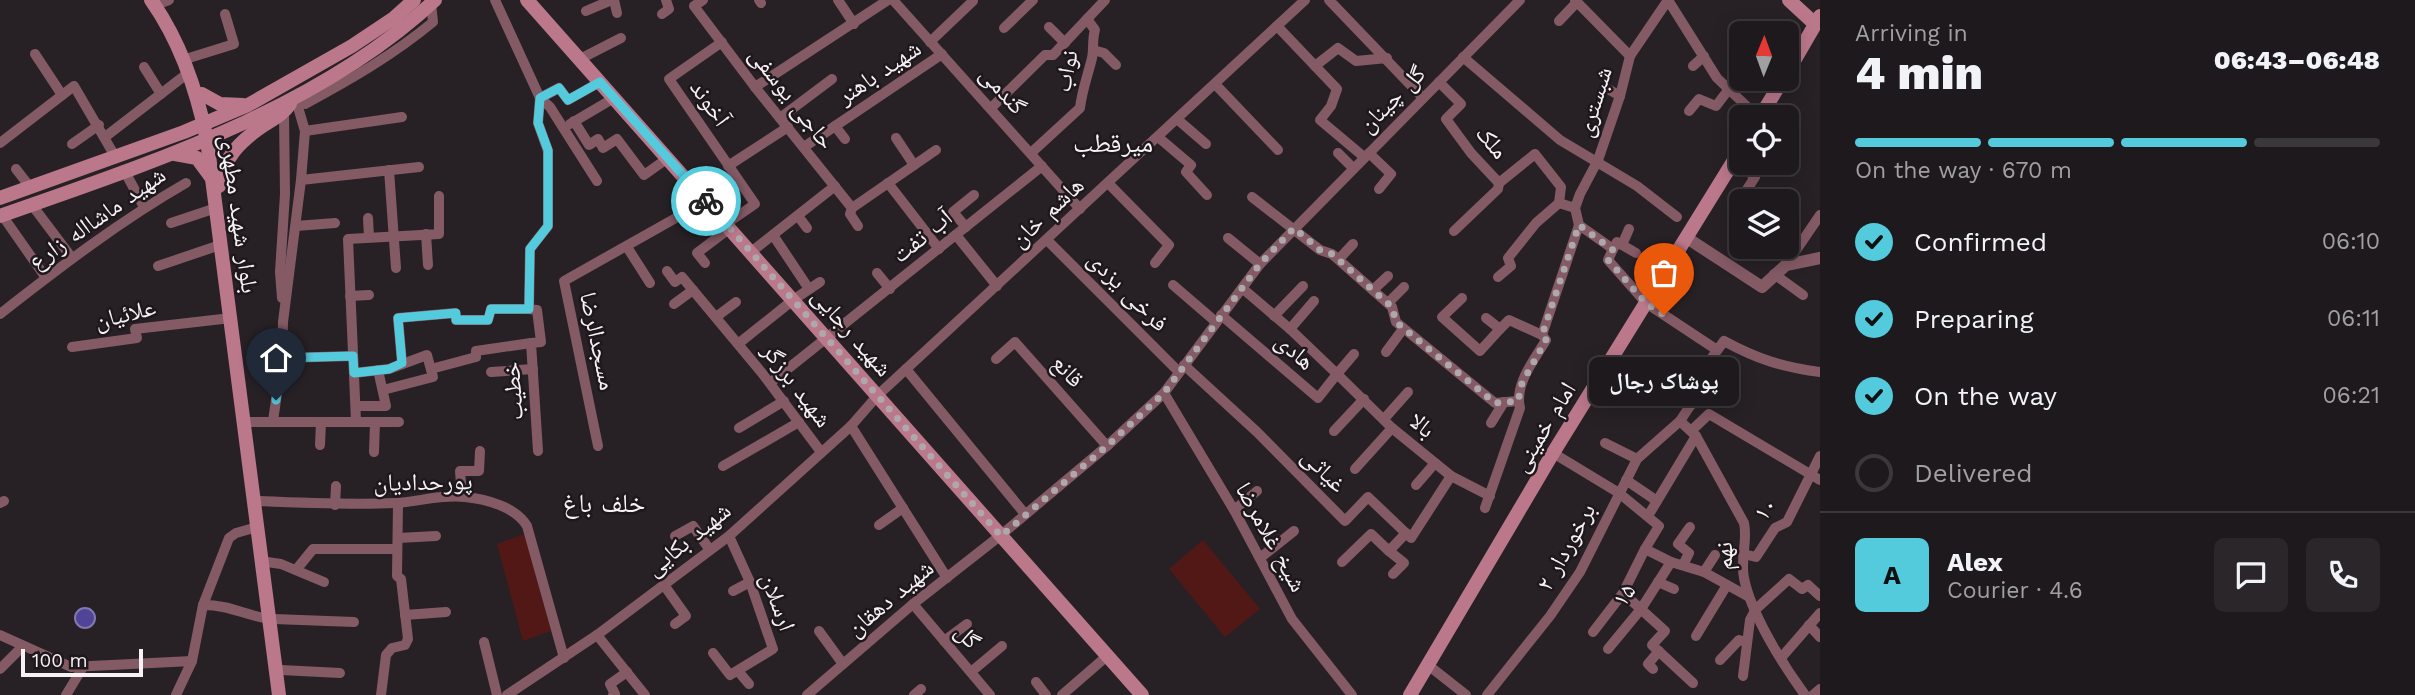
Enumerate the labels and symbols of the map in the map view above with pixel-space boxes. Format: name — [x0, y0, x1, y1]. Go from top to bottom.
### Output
north arrow — [1729, 21, 1799, 91]
street label: شهید باهنر — [831, 34, 926, 111]
street label: حاجی یوسفی — [743, 41, 841, 155]
street label: نواب — [1048, 48, 1084, 94]
street label: گندمی — [974, 60, 1032, 120]
street label: گل چینان — [1353, 60, 1431, 138]
street label: شبستری — [1570, 64, 1618, 140]
street label: آخوند — [684, 74, 736, 132]
street label: ملک — [1470, 119, 1514, 165]
district label: میرقطب — [1073, 128, 1153, 158]
street label: بلوار شهید مطهری — [214, 133, 264, 295]
street label: شهید ماشااله زارع — [23, 160, 171, 276]
courier — [671, 166, 741, 236]
street label: هاشم خان — [1004, 171, 1091, 254]
street label: آب تفت — [886, 203, 959, 269]
pin — [1634, 243, 1694, 315]
street label: فرخی یزدی — [1082, 245, 1174, 337]
street label: شهید رجایی — [806, 282, 898, 382]
street label: مسجدالرضا — [574, 289, 622, 393]
street label: علائیان — [91, 293, 159, 335]
street label: هادی — [1270, 326, 1320, 376]
pin — [246, 328, 306, 400]
street label: شهید برزگر — [756, 336, 838, 433]
street label: قانع — [1045, 349, 1090, 394]
callout: پوشاک رجال — [1589, 357, 1739, 406]
street label: خطیب — [497, 361, 529, 421]
street label: امام خمینی — [1506, 377, 1583, 478]
street label: بالا — [1403, 406, 1441, 444]
street label: غیاثی — [1296, 442, 1352, 498]
street label: پورحدادیان — [373, 467, 473, 497]
street label: شیخ غلامرضا — [1229, 477, 1313, 597]
district label: خلف باغ — [563, 488, 645, 519]
street label: ۱۰ — [1747, 492, 1783, 526]
street label: شهید بکایی — [640, 496, 736, 582]
street label: برخوردار ۲ — [1530, 498, 1602, 596]
street label: نهم — [1710, 542, 1740, 570]
street label: شهید دهقان — [841, 554, 939, 642]
street label: ارسلان — [755, 569, 801, 635]
street label: ۱۵ — [1606, 578, 1642, 612]
street label: گل — [950, 618, 987, 654]
scale bar — [21, 646, 144, 678]

